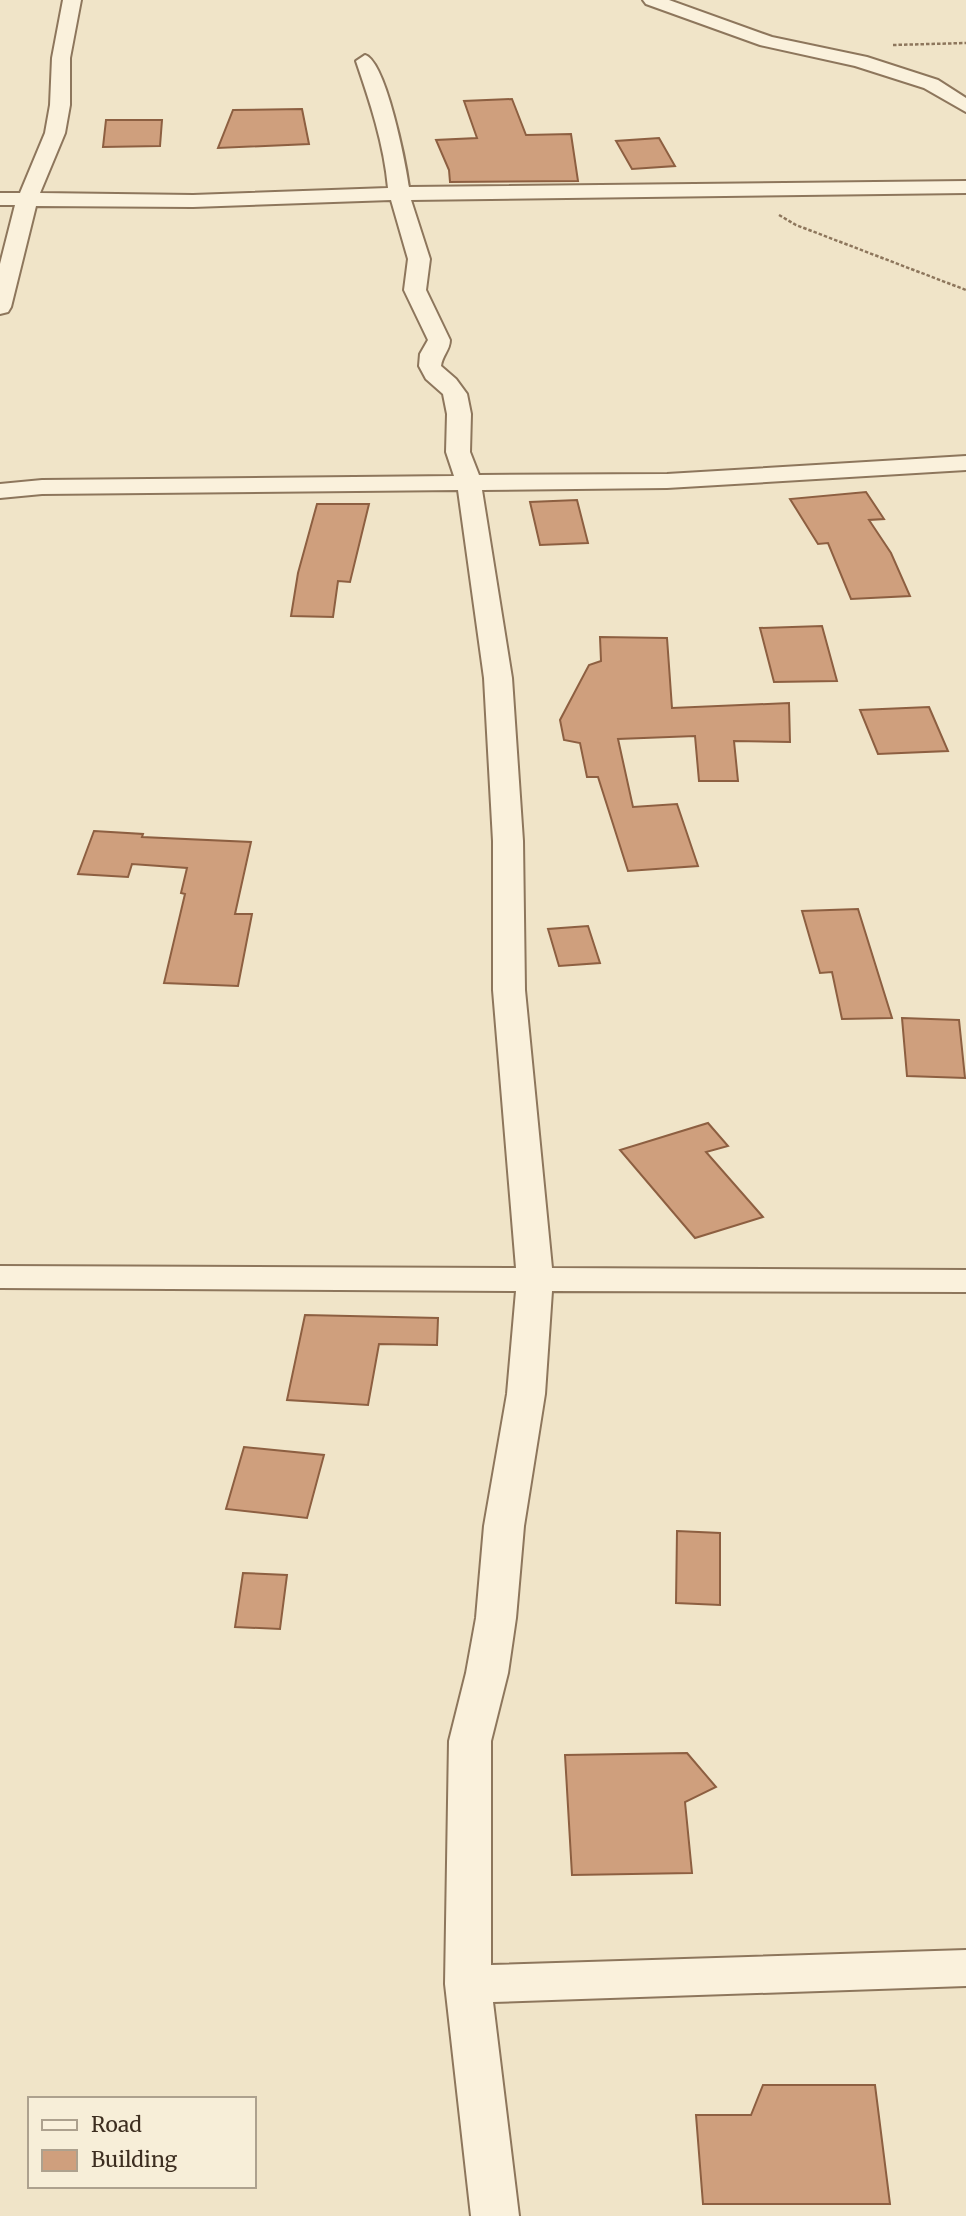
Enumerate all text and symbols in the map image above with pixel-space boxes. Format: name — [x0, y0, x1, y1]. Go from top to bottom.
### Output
legend — [28, 2097, 256, 2188]
text: Road — [91, 2111, 142, 2138]
text: Building — [91, 2146, 178, 2173]

